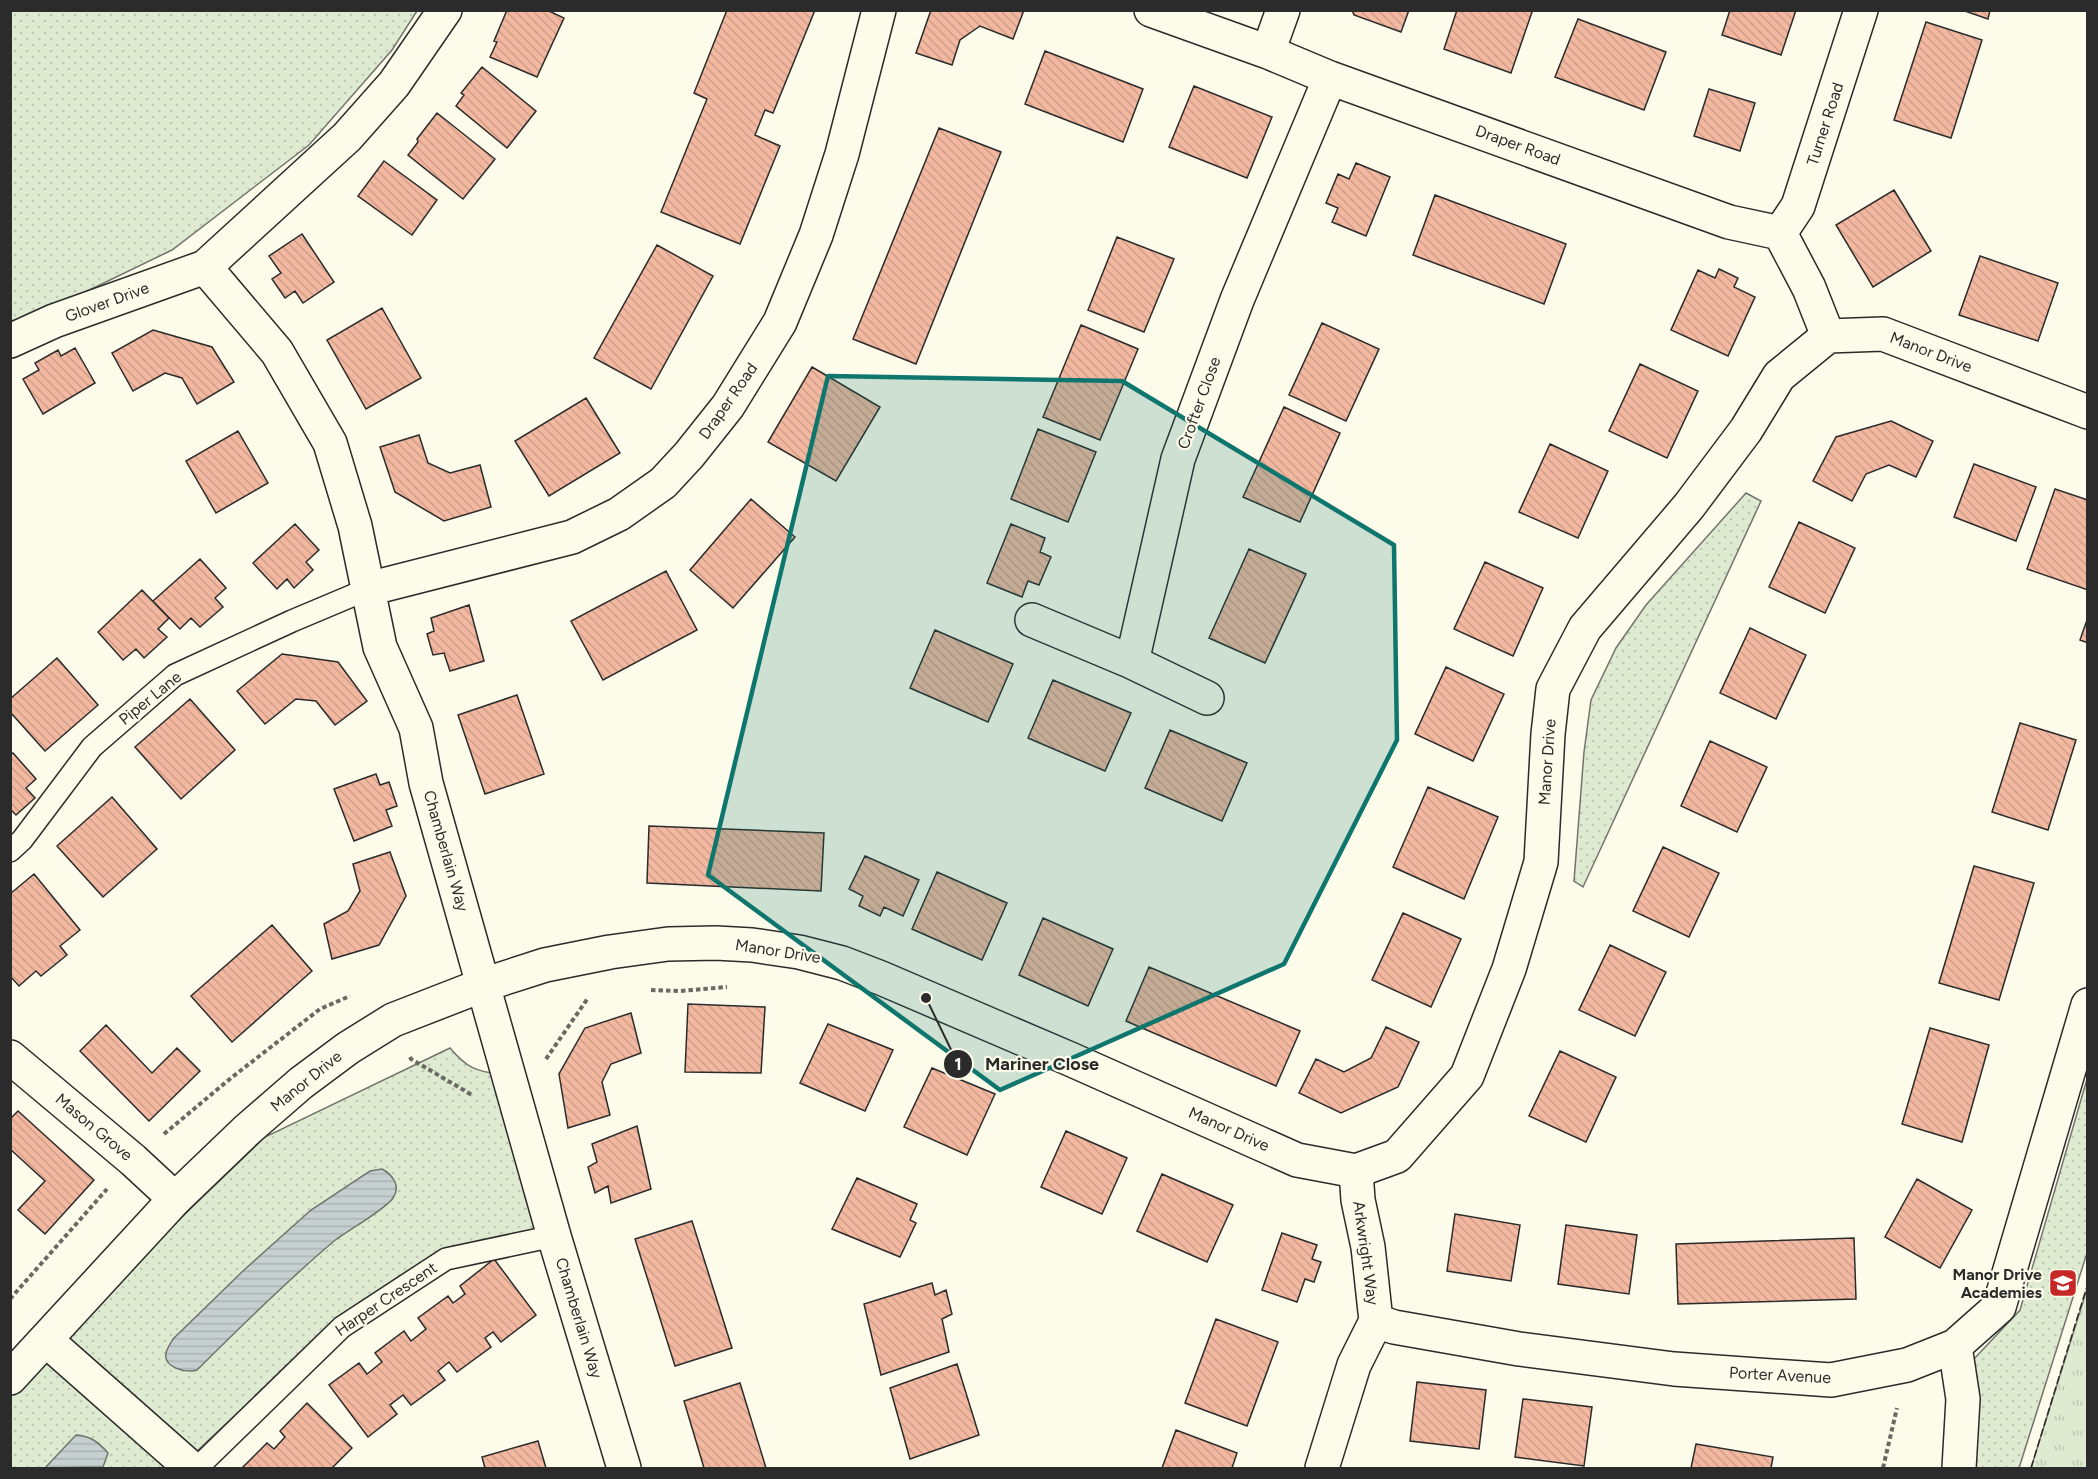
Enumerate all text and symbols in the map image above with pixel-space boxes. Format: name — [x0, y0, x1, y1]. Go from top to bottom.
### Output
street label: Turner Road — [1803, 80, 1847, 168]
street label: Draper Road — [1473, 121, 1563, 169]
street label: Glover Drive — [62, 278, 152, 326]
street label: Manor Drive — [1887, 328, 1975, 376]
street label: Crofter Close — [1174, 354, 1225, 452]
street label: Draper Road — [695, 359, 761, 443]
street label: Piper Lane — [115, 667, 185, 729]
street label: Manor Drive — [1535, 718, 1560, 806]
street label: Chamberlain Way — [420, 788, 473, 914]
street label: Manor Drive — [734, 935, 822, 967]
street label: Manor Drive — [267, 1046, 346, 1116]
callout: Mariner Close — [943, 1046, 1111, 1082]
text: 1 — [954, 1053, 962, 1075]
text: Mariner Close — [985, 1053, 1099, 1075]
street label: Mason Grove — [52, 1089, 137, 1165]
street label: Manor Drive — [1186, 1103, 1273, 1155]
street label: Arkwright Way — [1349, 1200, 1383, 1307]
street label: Chamberlain Way — [552, 1255, 607, 1381]
street label: Harper Crescent — [332, 1258, 440, 1340]
place label: Manor Drive Academies — [1953, 1265, 2043, 1302]
school or university icon: Manor Drive Academies — [2047, 1267, 2079, 1299]
street label: Porter Avenue — [1729, 1363, 1832, 1387]

